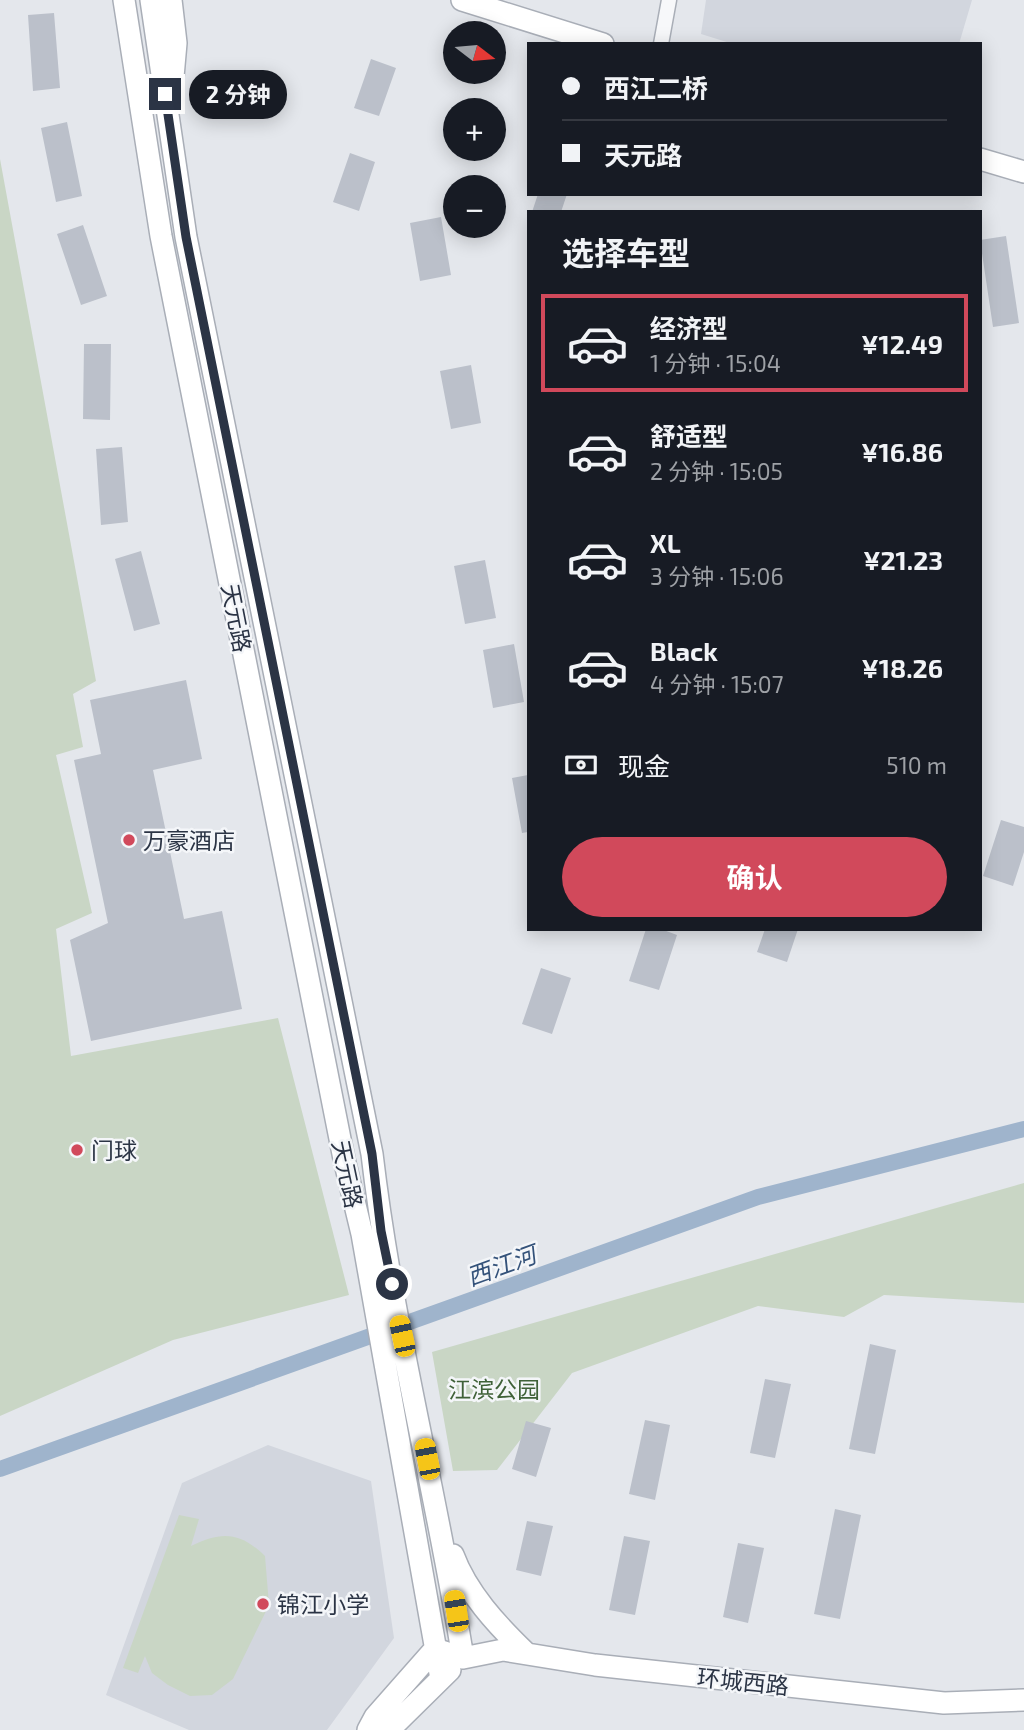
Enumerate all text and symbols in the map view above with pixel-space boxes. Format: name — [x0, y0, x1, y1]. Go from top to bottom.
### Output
north arrow — [443, 21, 506, 84]
map controls — [443, 21, 506, 238]
callout: 2 分钟 — [190, 70, 288, 119]
text: 西江二桥 — [604, 72, 708, 103]
route end — [149, 78, 181, 110]
text: 2 分钟 — [206, 80, 270, 108]
button: + — [443, 98, 506, 161]
text: 天元路 — [604, 139, 682, 170]
button: − — [443, 175, 506, 238]
text: 选择车型 — [562, 233, 690, 271]
icon: car — [566, 312, 629, 375]
text: 经济型 — [650, 312, 728, 343]
text: ¥12.49 — [861, 328, 943, 359]
text: 1 分钟 · 15:04 — [650, 349, 781, 377]
icon: car — [566, 420, 629, 483]
text: 舒适型 — [650, 420, 728, 451]
text: ¥16.86 — [861, 436, 943, 467]
text: 2 分钟 · 15:05 — [650, 457, 783, 485]
text: XL — [650, 527, 681, 558]
icon: car — [566, 528, 629, 591]
text: ¥21.23 — [863, 544, 943, 575]
text: 3 分钟 · 15:06 — [650, 562, 784, 590]
street label: 天元路 — [217, 581, 257, 655]
text: Black — [650, 635, 718, 666]
icon: car — [566, 636, 629, 699]
text: ¥18.26 — [862, 652, 943, 683]
text: 4 分钟 · 15:07 — [650, 670, 784, 698]
icon: cash — [562, 746, 600, 784]
text: 现金 — [618, 750, 670, 781]
text: 510 m — [886, 751, 947, 779]
place label: 万豪酒店 — [143, 826, 235, 854]
marker: 万豪酒店 — [121, 832, 137, 848]
button: 确认 — [562, 837, 947, 917]
place label: 门球 — [91, 1136, 137, 1164]
street label: 天元路 — [327, 1137, 369, 1211]
marker: 门球 — [69, 1142, 85, 1158]
water label: 西江河 — [462, 1238, 544, 1291]
route start — [376, 1268, 408, 1300]
car — [388, 1313, 417, 1359]
park label: 江滨公园 — [448, 1375, 540, 1403]
car — [413, 1436, 442, 1482]
car — [443, 1589, 470, 1633]
place label: 锦江小学 — [277, 1590, 369, 1618]
marker: 锦江小学 — [255, 1596, 271, 1612]
street label: 环城西路 — [696, 1662, 790, 1700]

